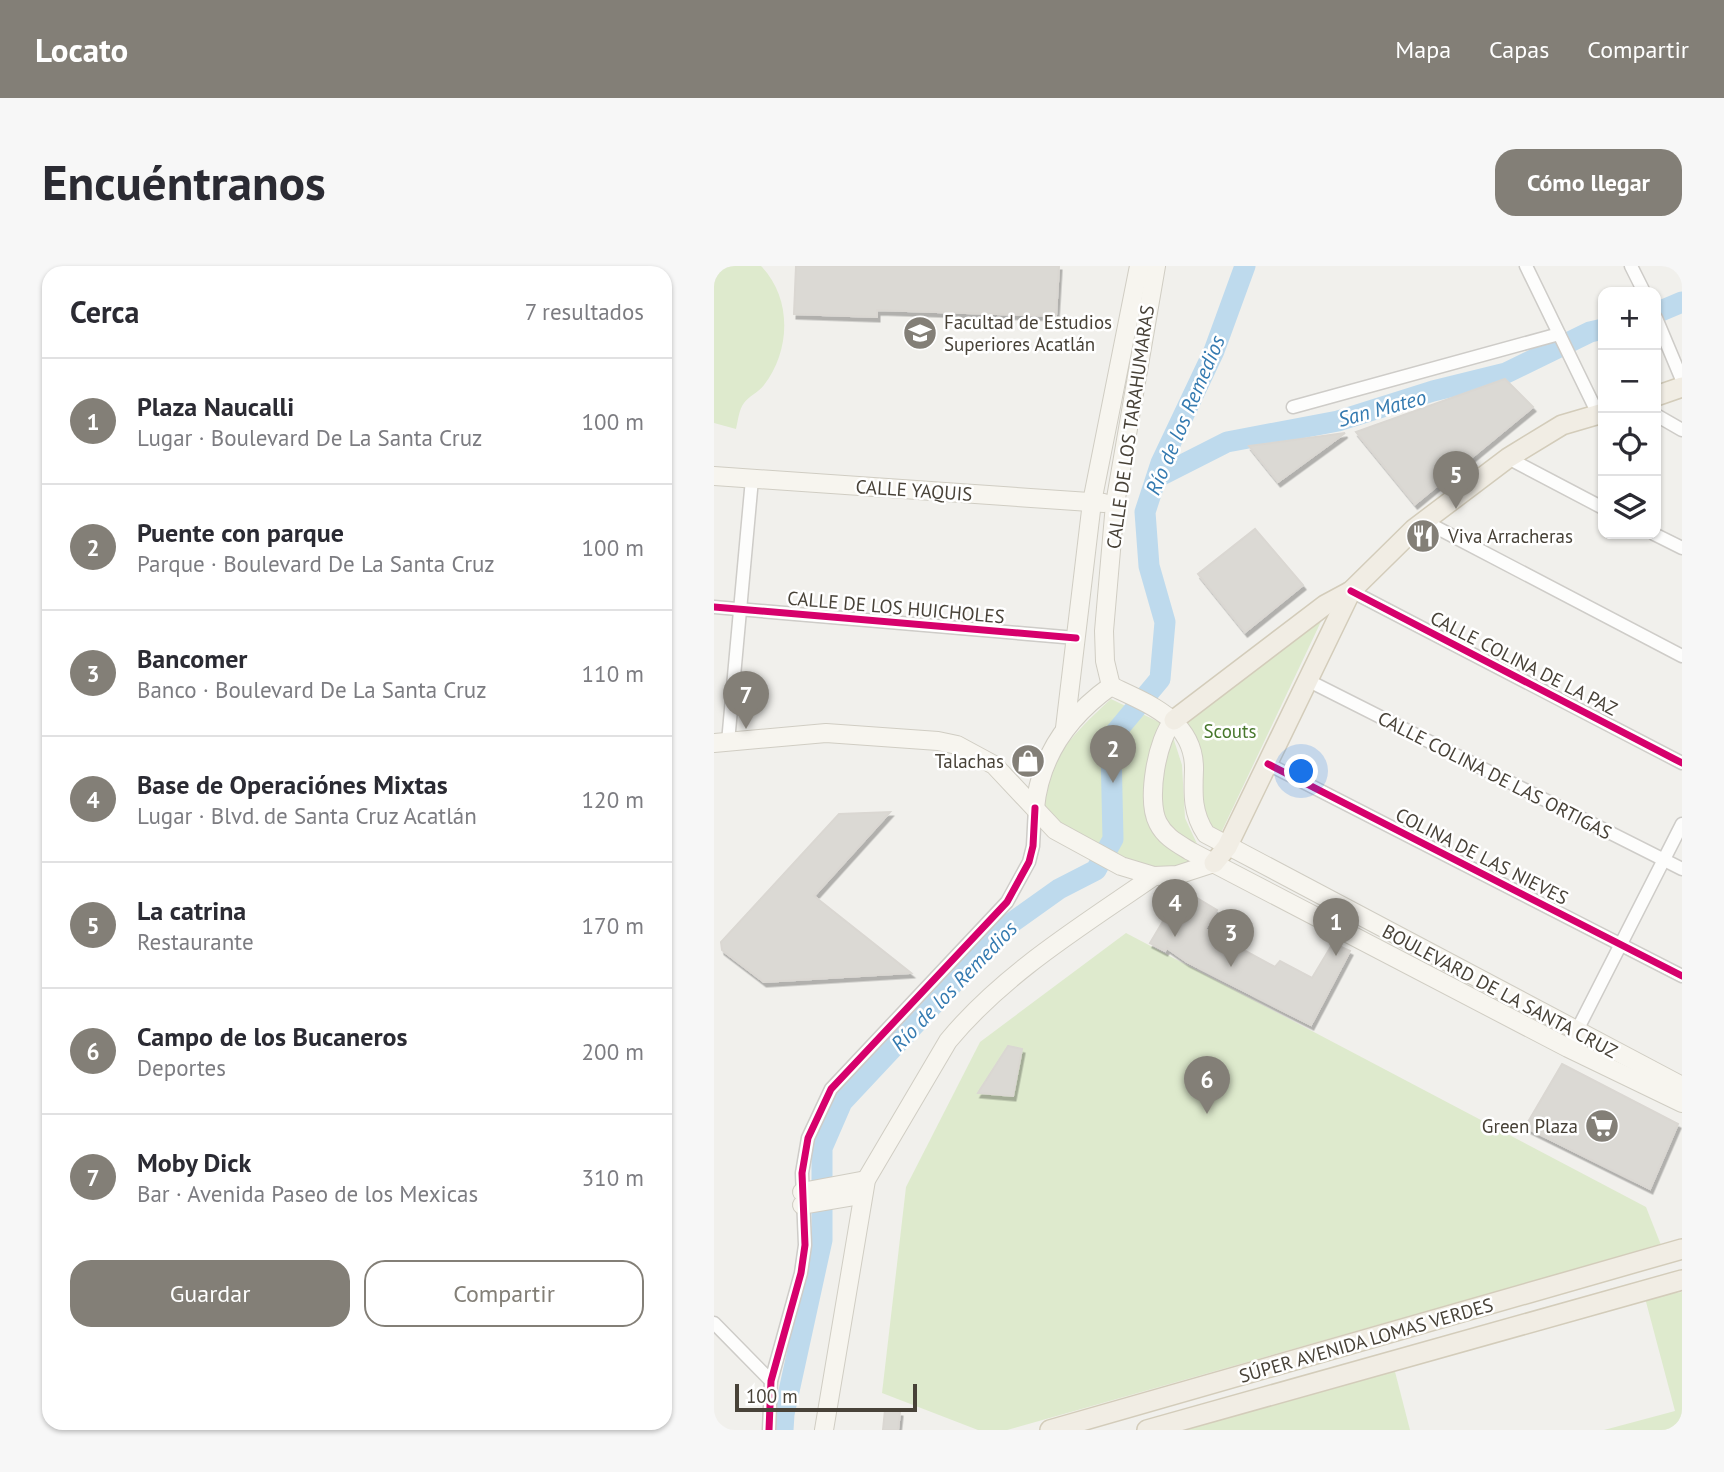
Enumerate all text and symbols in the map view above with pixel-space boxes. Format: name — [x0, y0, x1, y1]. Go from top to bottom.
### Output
text: Locato — [35, 28, 128, 71]
text: Mapa — [1395, 34, 1451, 65]
text: Capas — [1489, 34, 1549, 65]
text: Compartir — [1587, 34, 1689, 65]
button: Cómo llegar — [1495, 149, 1682, 216]
text: Encuéntranos — [42, 150, 326, 214]
map controls — [1598, 287, 1661, 539]
button: + — [1598, 287, 1661, 350]
text: Cerca — [70, 292, 139, 331]
text: 7 resultados — [525, 297, 644, 326]
street label: CALLE DE LOS TARAHUMARAS — [1101, 304, 1159, 550]
place label: Facultad de Estudios Superiores Acatlán — [944, 310, 1112, 356]
school or university icon: Facultad de Estudios Superiores Acatlán — [901, 314, 939, 352]
water label: Río de los Remedios — [1139, 331, 1231, 499]
button: − — [1598, 350, 1661, 413]
water label: San Mateo — [1335, 383, 1429, 433]
text: Plaza Naucalli — [137, 390, 294, 423]
text: 1 — [86, 407, 100, 436]
text: 100 m — [582, 407, 644, 436]
button: locate — [1598, 413, 1661, 476]
text: Lugar · Boulevard De La Santa Cruz — [137, 423, 482, 452]
pin: 5 — [1433, 451, 1479, 509]
street label: CALLE YAQUIS — [855, 474, 973, 506]
button: layers — [1598, 476, 1661, 539]
text: Puente con parque — [137, 516, 344, 549]
restaurant icon: Viva Arracheras — [1404, 517, 1442, 555]
place label: Viva Arracheras — [1447, 524, 1573, 548]
text: 2 — [86, 533, 100, 562]
text: 100 m — [582, 533, 644, 562]
text: Parque · Boulevard De La Santa Cruz — [137, 549, 495, 578]
street label: CALLE DE LOS HUICHOLES — [786, 586, 1006, 628]
street label: CALLE COLINA DE LA PAZ — [1426, 605, 1622, 721]
text: Bancomer — [137, 642, 247, 675]
text: 3 — [86, 659, 100, 688]
text: 110 m — [582, 659, 644, 688]
pin: 7 — [723, 671, 769, 729]
text: Banco · Boulevard De La Santa Cruz — [137, 675, 487, 704]
street label: CALLE COLINA DE LAS ORTIGAS — [1374, 705, 1616, 845]
park label: Scouts — [1203, 719, 1257, 743]
pin: 2 — [1090, 725, 1136, 783]
shop icon: Talachas — [1009, 742, 1047, 780]
place label: Talachas — [935, 749, 1004, 773]
your location — [1284, 754, 1318, 788]
text: Base de Operaciónes Mixtas — [137, 768, 448, 801]
text: 4 — [86, 785, 100, 814]
text: 120 m — [582, 785, 644, 814]
text: Lugar · Blvd. de Santa Cruz Acatlán — [137, 801, 477, 830]
street label: COLINA DE LAS NIEVES — [1392, 802, 1572, 910]
pin: 4 — [1152, 879, 1198, 937]
text: La catrina — [137, 894, 246, 927]
pin: 1 — [1313, 898, 1359, 956]
pin: 3 — [1208, 909, 1254, 967]
text: 5 — [86, 911, 100, 940]
text: 170 m — [582, 911, 644, 940]
water label: Río de los Remedios — [885, 915, 1023, 1057]
street label: BOULEVARD DE LA SANTA CRUZ — [1378, 919, 1622, 1063]
text: Restaurante — [137, 927, 254, 956]
text: Campo de los Bucaneros — [137, 1020, 408, 1053]
text: 6 — [86, 1037, 100, 1066]
text: 200 m — [582, 1037, 644, 1066]
text: Deportes — [137, 1053, 226, 1082]
pin: 6 — [1184, 1056, 1230, 1114]
supermarket icon: Green Plaza — [1583, 1107, 1621, 1145]
place label: Green Plaza — [1482, 1114, 1578, 1138]
text: Moby Dick — [137, 1146, 251, 1179]
text: 7 — [86, 1163, 100, 1192]
text: 310 m — [582, 1163, 644, 1192]
text: Bar · Avenida Paseo de los Mexicas — [137, 1179, 478, 1208]
button: Guardar — [70, 1260, 350, 1327]
button: Compartir — [364, 1260, 644, 1327]
street label: SÚPER AVENIDA LOMAS VERDES — [1236, 1292, 1496, 1388]
scale bar — [735, 1381, 917, 1413]
text: 100 m — [746, 1384, 798, 1408]

